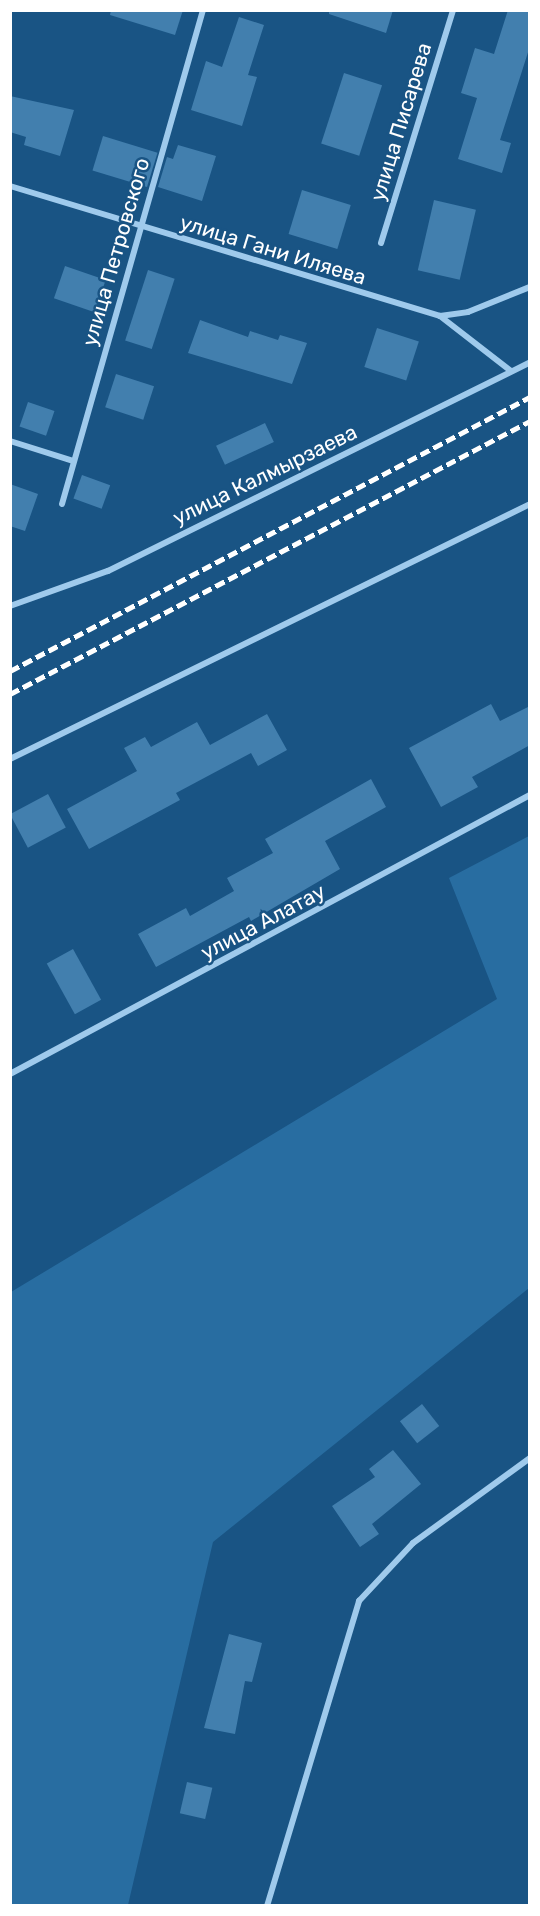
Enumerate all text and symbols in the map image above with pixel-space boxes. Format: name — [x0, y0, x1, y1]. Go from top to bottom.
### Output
street label: улица Писарева — [365, 40, 437, 204]
street label: улица Петровского — [77, 155, 155, 349]
street label: улица Гани Иляева — [177, 210, 369, 290]
street label: улица Калмырзаева — [169, 419, 361, 531]
street label: улица Алатау — [196, 879, 330, 965]

